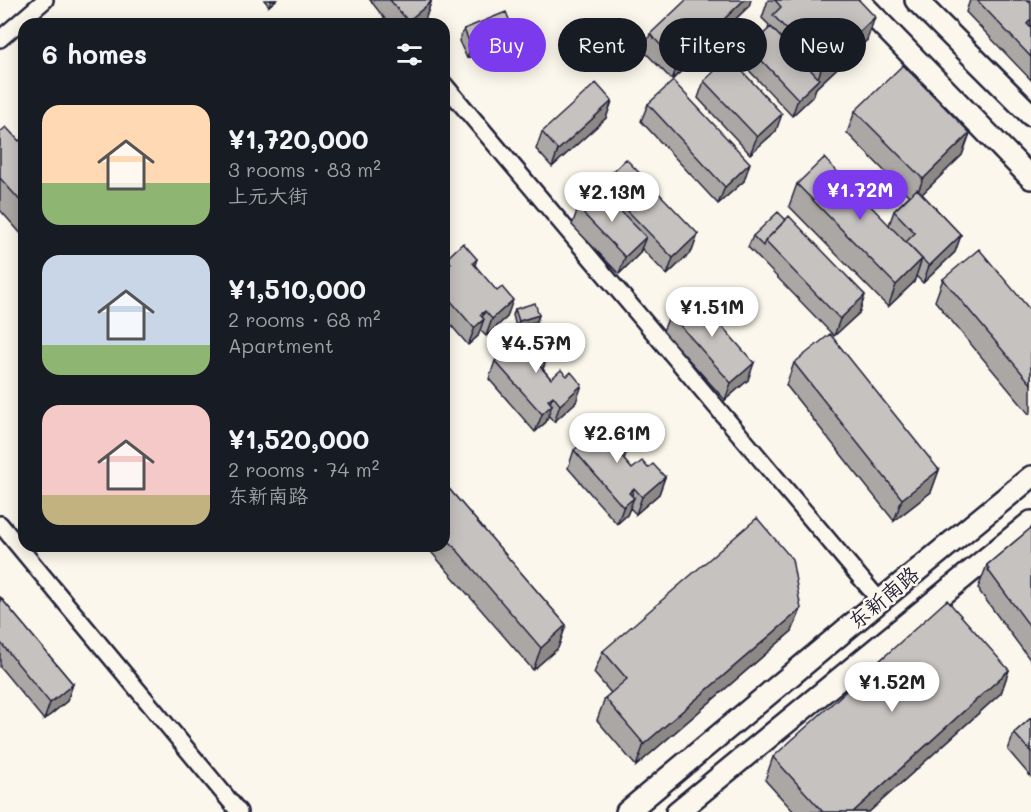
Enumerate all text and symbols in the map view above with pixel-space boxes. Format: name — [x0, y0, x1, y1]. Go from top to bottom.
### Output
chip: Buy — [468, 18, 546, 72]
chip: Rent — [558, 18, 647, 72]
chip: Filters — [659, 18, 767, 72]
chip: New — [779, 18, 866, 72]
text: 6 homes — [42, 37, 147, 71]
icon: filters — [393, 38, 426, 71]
text: ¥1,720,000 — [228, 122, 368, 156]
icon: home — [90, 129, 162, 201]
text: 3 rooms · 83 m² — [228, 156, 381, 182]
pin: ¥1.72M — [811, 170, 909, 221]
pin: ¥2.13M — [563, 172, 661, 223]
text: ¥1.72M — [827, 176, 893, 202]
text: ¥2.13M — [578, 178, 646, 204]
text: 上元大街 — [228, 182, 308, 208]
text: ¥1,510,000 — [228, 272, 366, 306]
icon: home — [90, 279, 162, 351]
pin: ¥1.51M — [663, 287, 761, 338]
text: ¥1.51M — [680, 293, 744, 319]
text: 2 rooms · 68 m² — [228, 306, 381, 332]
pin: ¥4.57M — [487, 323, 585, 374]
text: ¥4.57M — [501, 329, 571, 355]
text: Apartment — [228, 332, 334, 358]
pin: ¥2.61M — [568, 413, 666, 464]
text: ¥2.61M — [583, 419, 651, 445]
text: ¥1,520,000 — [228, 422, 369, 456]
icon: home — [90, 429, 162, 501]
text: 2 rooms · 74 m² — [228, 456, 379, 482]
text: 东新南路 — [228, 482, 308, 508]
street label: 东新南路 — [842, 560, 924, 634]
pin: ¥1.52M — [843, 662, 941, 713]
text: ¥1.52M — [858, 668, 926, 694]

